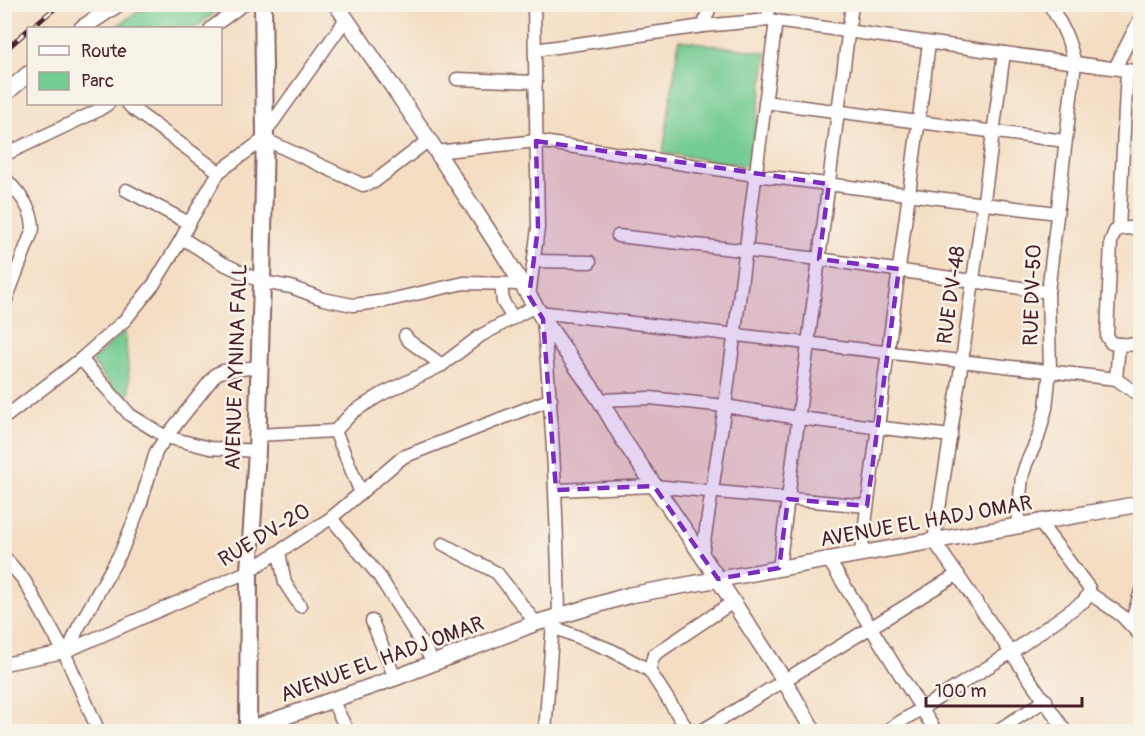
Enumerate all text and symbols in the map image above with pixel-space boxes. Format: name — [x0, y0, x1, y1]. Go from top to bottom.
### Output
legend — [27, 27, 222, 105]
text: Route — [81, 40, 126, 63]
text: Parc — [81, 70, 114, 93]
street label: RUE DV-48 — [931, 244, 972, 346]
street label: RUE DV-50 — [1017, 244, 1048, 346]
street label: AVENUE AYNINA FALL — [219, 263, 254, 471]
street label: AVENUE EL HADJ OMAR — [818, 490, 1034, 553]
street label: RUE DV-20 — [213, 498, 315, 573]
street label: AVENUE EL HADJ OMAR — [277, 610, 488, 709]
scale bar — [926, 670, 1082, 708]
text: 100 m — [935, 680, 987, 703]

